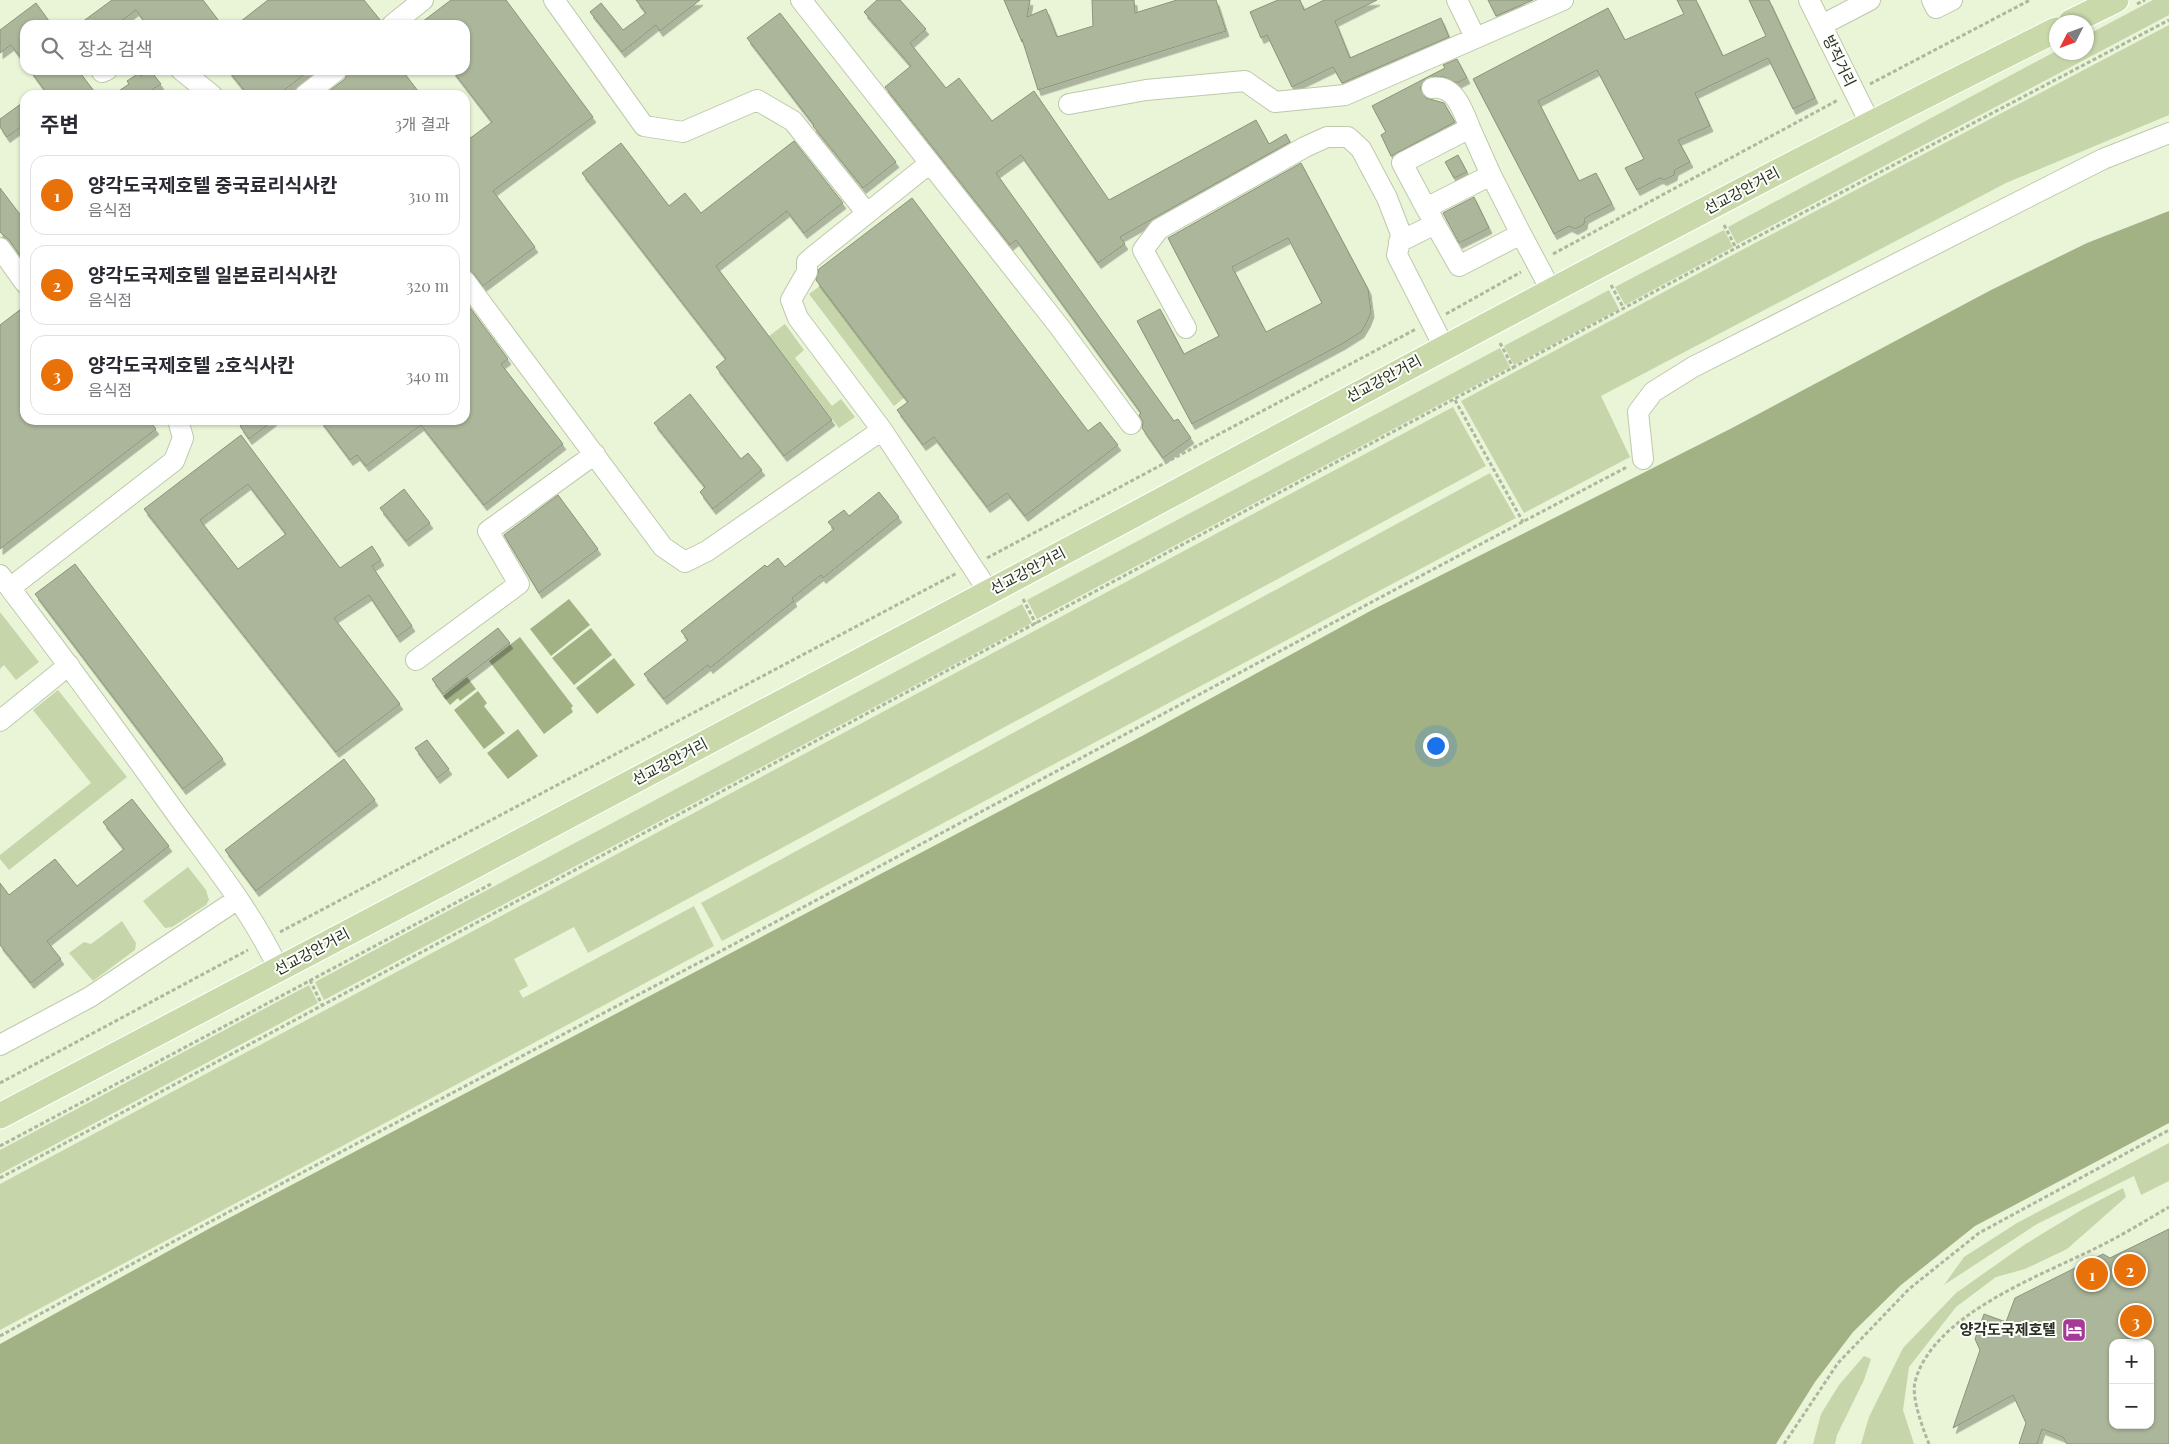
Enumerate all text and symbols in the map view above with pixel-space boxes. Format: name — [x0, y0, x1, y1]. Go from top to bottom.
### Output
north arrow — [2049, 15, 2094, 60]
search box — [20, 20, 470, 75]
street label: 방직거리 — [1819, 31, 1861, 90]
icon: search — [38, 34, 66, 62]
text: 장소 검색 — [78, 35, 153, 61]
text: 주변 — [40, 109, 79, 137]
text: 3개 결과 — [395, 113, 450, 134]
street label: 선교강안거리 — [1700, 162, 1783, 218]
text: 양각도국제호텔 중국료리식사칸 — [88, 171, 337, 197]
text: 1 — [54, 185, 60, 206]
text: 310 m — [408, 185, 449, 206]
text: 음식점 — [88, 199, 132, 220]
text: 양각도국제호텔 일본료리식사칸 — [88, 261, 337, 287]
text: 2 — [53, 275, 61, 296]
text: 320 m — [406, 275, 449, 296]
text: 음식점 — [88, 289, 132, 310]
street label: 선교강안거리 — [1342, 350, 1425, 406]
text: 양각도국제호텔 2호식사칸 — [88, 351, 295, 377]
text: 3 — [53, 365, 61, 386]
text: 340 m — [406, 365, 449, 386]
text: 음식점 — [88, 379, 132, 400]
street label: 선교강안거리 — [986, 542, 1069, 598]
street label: 선교강안거리 — [628, 733, 711, 789]
your location — [1423, 733, 1449, 759]
street label: 선교강안거리 — [270, 923, 353, 979]
pin: 2 — [2114, 1251, 2146, 1289]
pin: 1 — [2076, 1255, 2108, 1293]
pin: 3 — [2120, 1302, 2152, 1340]
hotel icon: 양각도국제호텔 — [2061, 1317, 2087, 1343]
place label: 양각도국제호텔 — [1959, 1319, 2056, 1339]
map controls — [2109, 1339, 2154, 1429]
button: + — [2109, 1339, 2154, 1384]
button: − — [2109, 1384, 2154, 1429]

